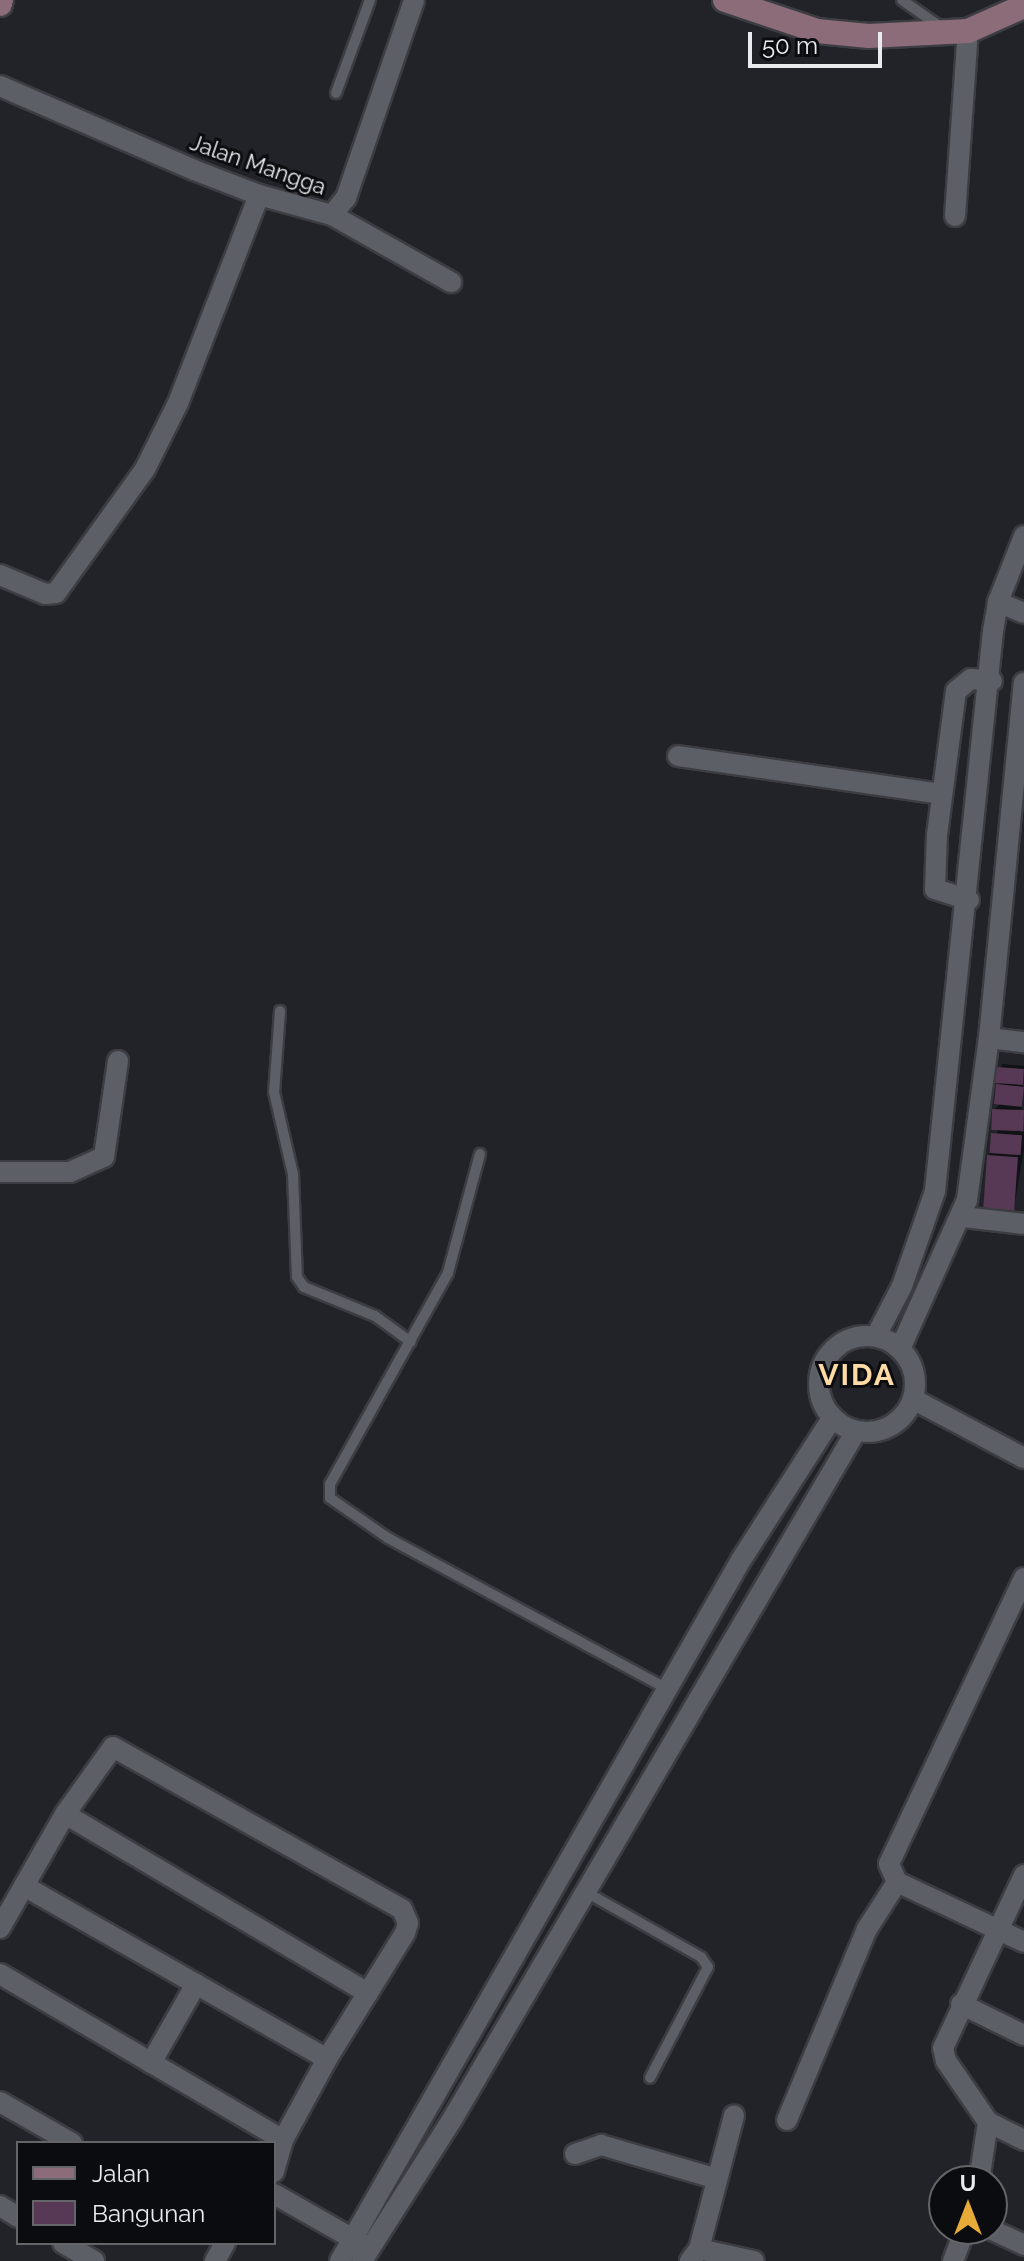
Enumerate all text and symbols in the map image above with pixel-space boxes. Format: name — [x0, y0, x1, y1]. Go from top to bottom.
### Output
scale bar — [752, 16, 886, 66]
text: 50 m — [762, 31, 818, 60]
street label: Jalan Mangga — [187, 129, 329, 201]
district label: VIDA — [818, 1357, 896, 1393]
legend — [16, 2141, 276, 2245]
text: Jalan — [92, 2159, 150, 2188]
north arrow — [928, 2165, 1008, 2245]
text: U — [960, 2170, 976, 2196]
text: Bangunan — [92, 2199, 205, 2228]

